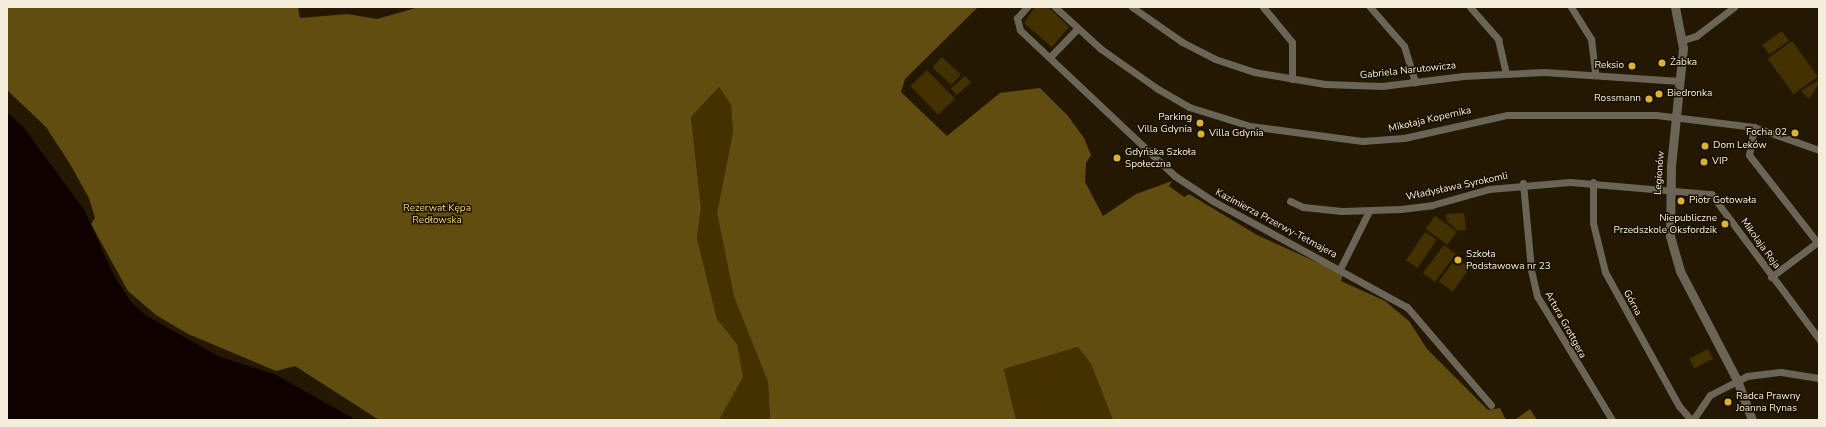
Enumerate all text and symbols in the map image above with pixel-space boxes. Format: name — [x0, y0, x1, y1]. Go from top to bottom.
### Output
place label: Żabka — [1670, 57, 1697, 69]
marker: Żabka — [1657, 58, 1667, 68]
street label: Gabriela Narutowicza — [1359, 60, 1457, 82]
place label: Reksio — [1595, 60, 1624, 72]
marker: Reksio — [1627, 61, 1637, 71]
place label: Biedronka — [1667, 88, 1712, 100]
marker: Biedronka — [1654, 89, 1664, 99]
place label: Rossmann — [1594, 93, 1641, 105]
marker: Rossmann — [1644, 94, 1654, 104]
street label: Mikołaja Kopernika — [1387, 105, 1473, 135]
place label: Parking Villa Gdynia — [1137, 111, 1192, 134]
marker: Parking Villa Gdynia — [1195, 118, 1205, 128]
place label: Focha 02 — [1746, 127, 1787, 139]
place label: Villa Gdynia — [1209, 128, 1264, 140]
marker: Focha 02 — [1790, 128, 1800, 138]
marker: Villa Gdynia — [1196, 129, 1206, 139]
place label: Dom Leków — [1713, 140, 1767, 152]
marker: Dom Leków — [1700, 141, 1710, 151]
place label: Gdyńska Szkoła Społeczna — [1125, 146, 1196, 170]
street label: Legionów — [1652, 151, 1668, 195]
marker: Gdyńska Szkoła Społeczna — [1112, 153, 1122, 163]
place label: VIP — [1712, 156, 1728, 168]
marker: VIP — [1699, 157, 1709, 167]
street label: Władysława Syrokomli — [1405, 170, 1509, 204]
street label: Kazimierza Przerwy-Tetmajera — [1213, 187, 1339, 261]
place label: Piotr Gotowała — [1689, 195, 1756, 207]
marker: Piotr Gotowała — [1676, 196, 1686, 206]
park label: Rezerwat Kępa Redłowska — [403, 202, 471, 226]
place label: Niepubliczne Przedszkole Oksfordzik — [1613, 212, 1717, 236]
street label: Mikołaja Reja — [1738, 216, 1782, 272]
marker: Niepubliczne Przedszkole Oksfordzik — [1720, 219, 1730, 229]
place label: Szkoła Podstawowa nr 23 — [1466, 248, 1551, 272]
marker: Szkoła Podstawowa nr 23 — [1453, 255, 1463, 265]
street label: Górna — [1620, 288, 1644, 318]
street label: Artura Grottgera — [1542, 289, 1588, 361]
place label: Radca Prawny Joanna Rynas — [1736, 390, 1800, 414]
marker: Radca Prawny Joanna Rynas — [1723, 397, 1733, 407]

